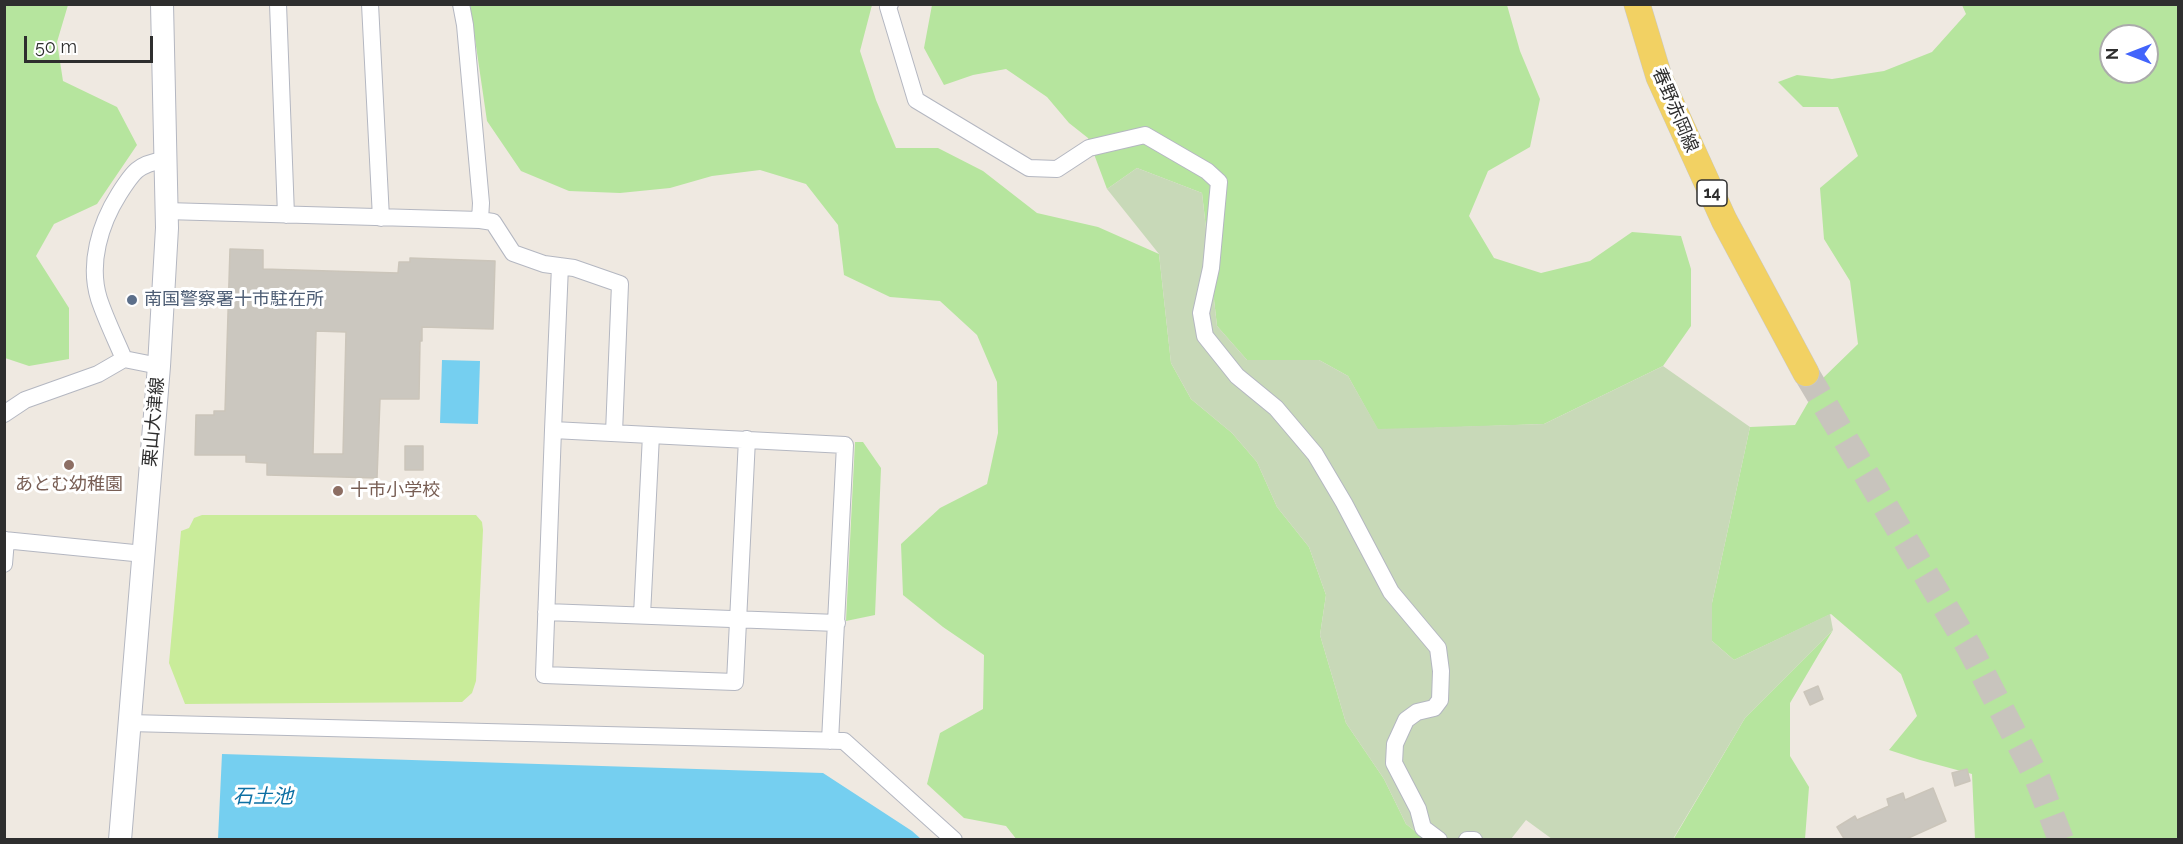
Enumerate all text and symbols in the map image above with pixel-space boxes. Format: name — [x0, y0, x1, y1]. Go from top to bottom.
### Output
scale bar — [27, 24, 156, 62]
north arrow — [2099, 24, 2159, 84]
text: 50 m — [35, 36, 77, 57]
text: N — [2103, 48, 2122, 60]
street label: 春野赤岡線 — [1647, 64, 1703, 156]
road number: 14 — [1697, 180, 1727, 206]
place label: 南国警察署十市駐在所 — [144, 289, 324, 311]
marker: 南国警察署十市駐在所 — [125, 293, 139, 307]
street label: 栗山大津線 — [139, 376, 169, 468]
marker: あとむ幼稚園 — [62, 458, 76, 472]
place label: あとむ幼稚園 — [15, 474, 123, 496]
place label: 十市小学校 — [350, 480, 440, 502]
marker: 十市小学校 — [331, 484, 345, 498]
water label: 石土池 — [233, 785, 293, 809]

